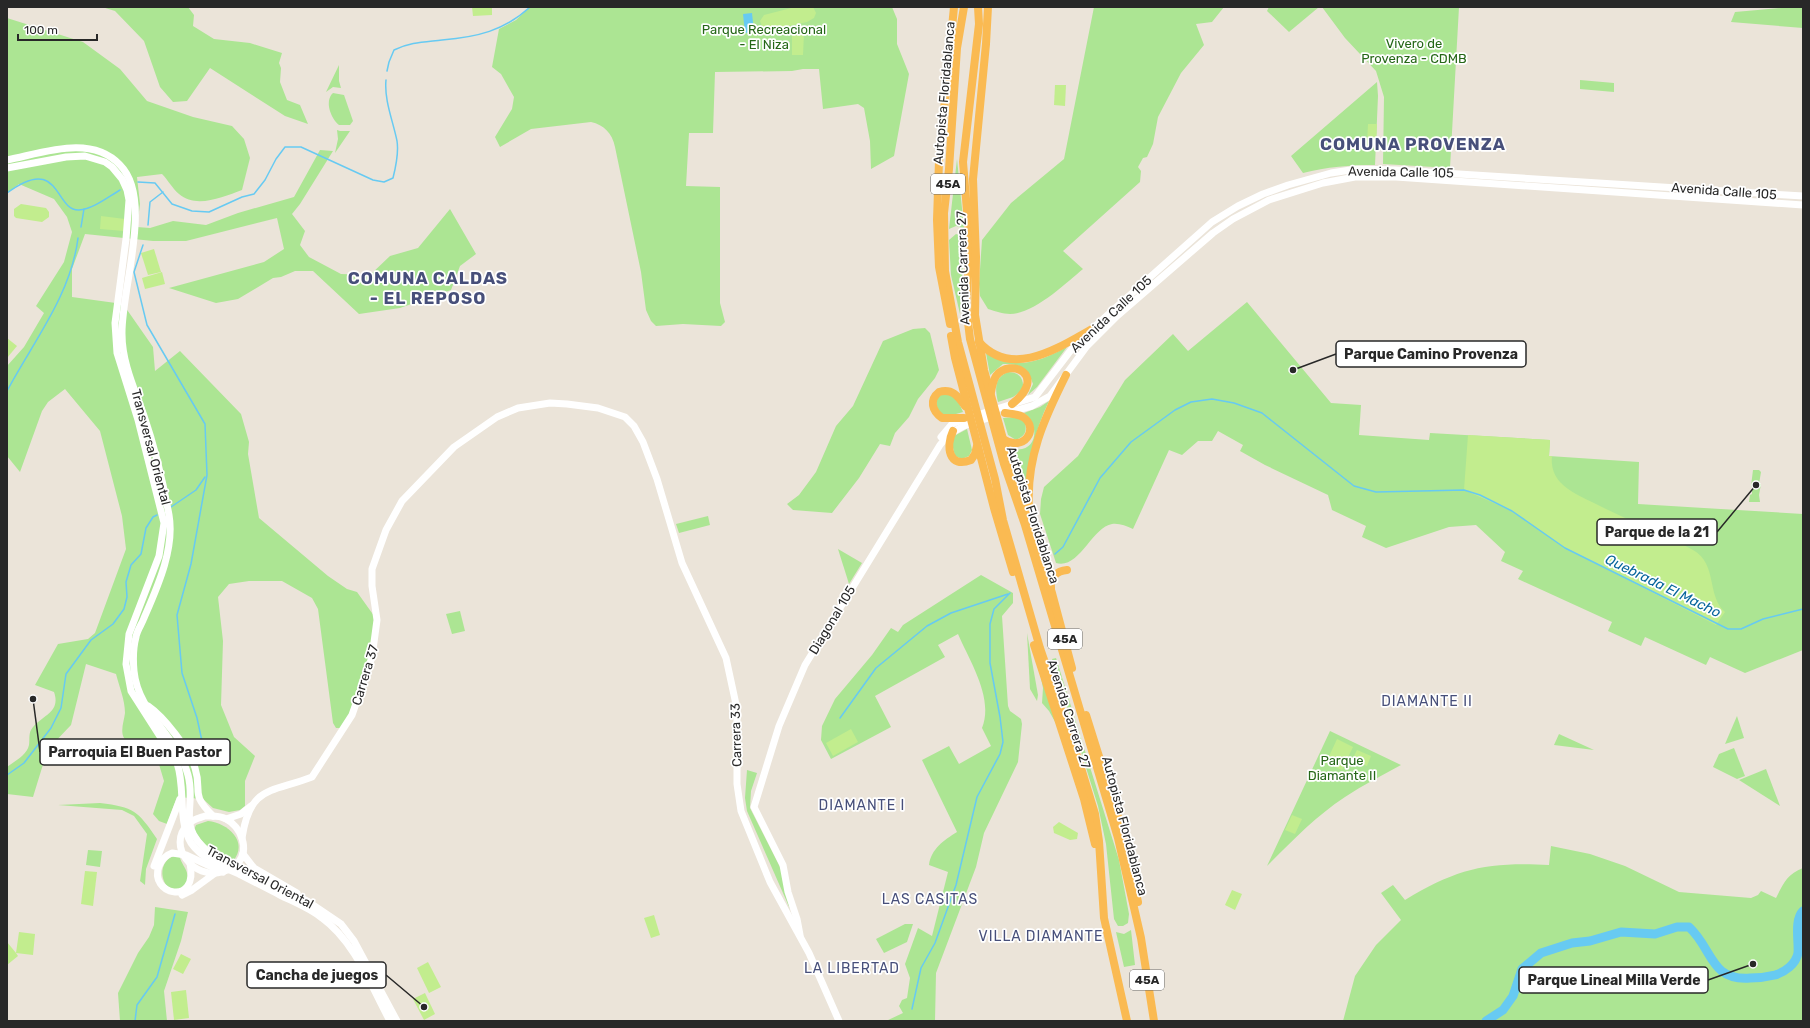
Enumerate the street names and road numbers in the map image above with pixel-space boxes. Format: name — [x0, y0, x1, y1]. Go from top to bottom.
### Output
street label: Autopista Floridablanca — [930, 21, 958, 165]
street label: Avenida Calle 105 — [1348, 164, 1454, 180]
road number: 45A — [931, 174, 965, 194]
street label: Avenida Calle 105 — [1671, 180, 1778, 202]
street label: Avenida Carrera 27 — [954, 210, 972, 325]
street label: Avenida Calle 105 — [1067, 272, 1155, 356]
street label: Transversal Oriental — [128, 387, 174, 507]
street label: Autopista Floridablanca — [1004, 444, 1062, 586]
street label: Diagonal 105 — [806, 583, 859, 658]
road number: 45A — [1048, 629, 1082, 649]
street label: Carrera 37 — [349, 643, 381, 707]
street label: Avenida Carrera 27 — [1044, 657, 1094, 771]
street label: Carrera 33 — [727, 703, 745, 767]
street label: Autopista Floridablanca — [1099, 755, 1151, 897]
street label: Transversal Oriental — [204, 842, 316, 912]
road number: 45A — [1130, 970, 1164, 990]

